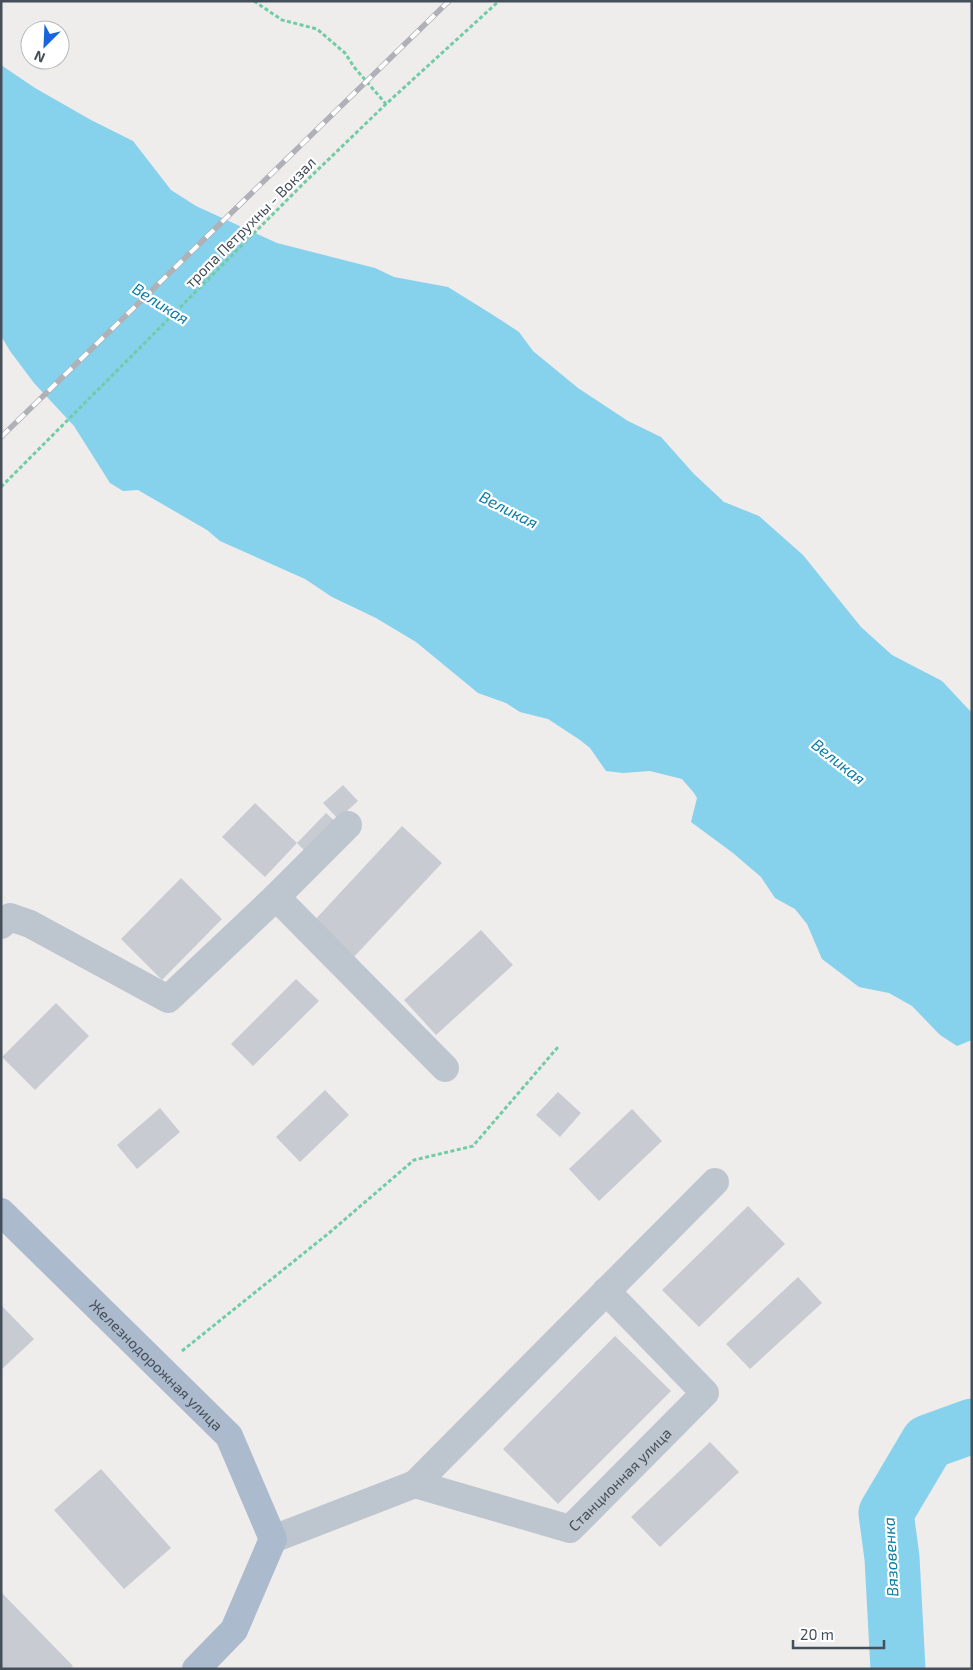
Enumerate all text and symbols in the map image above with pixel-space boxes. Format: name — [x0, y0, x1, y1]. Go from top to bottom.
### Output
north arrow — [20, 20, 70, 70]
text: N — [31, 48, 48, 67]
street label: тропа Петрухны - Вокзал — [181, 153, 320, 292]
water label: Великая — [129, 278, 193, 328]
water label: Великая — [477, 486, 541, 532]
water label: Великая — [808, 734, 870, 788]
street label: Железнодорожная улица — [86, 1295, 227, 1434]
street label: Станционная улица — [564, 1424, 675, 1535]
water label: Вязовенка — [878, 1517, 902, 1597]
scale bar — [793, 1618, 884, 1650]
text: 20 m — [800, 1625, 834, 1643]

